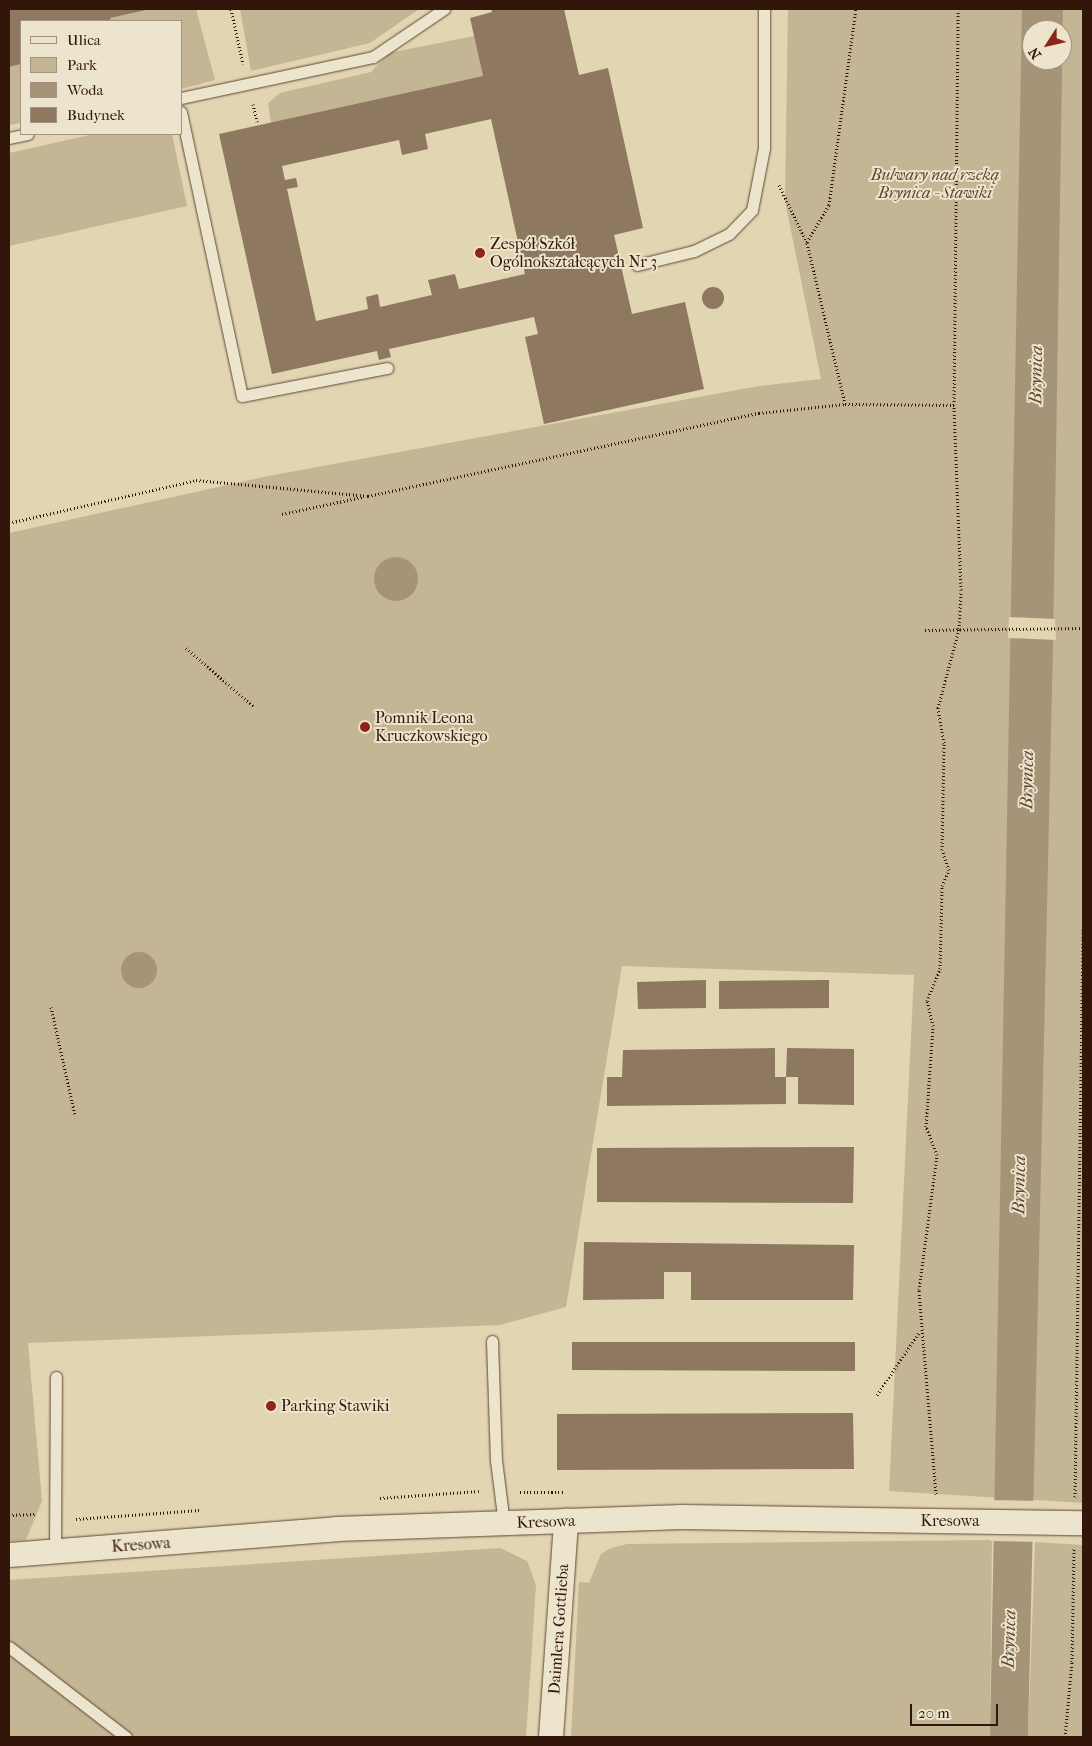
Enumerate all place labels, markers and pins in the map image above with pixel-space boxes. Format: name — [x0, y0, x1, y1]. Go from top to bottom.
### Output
place label: Zespół Szkół Ogólnokształcących Nr 3 — [490, 234, 657, 272]
marker: Zespół Szkół Ogólnokształcących Nr 3 — [474, 247, 486, 259]
place label: Pomnik Leona Kruczkowskiego — [375, 708, 488, 746]
marker: Pomnik Leona Kruczkowskiego — [359, 721, 371, 733]
place label: Parking Stawiki — [281, 1396, 389, 1416]
marker: Parking Stawiki — [265, 1400, 277, 1412]

